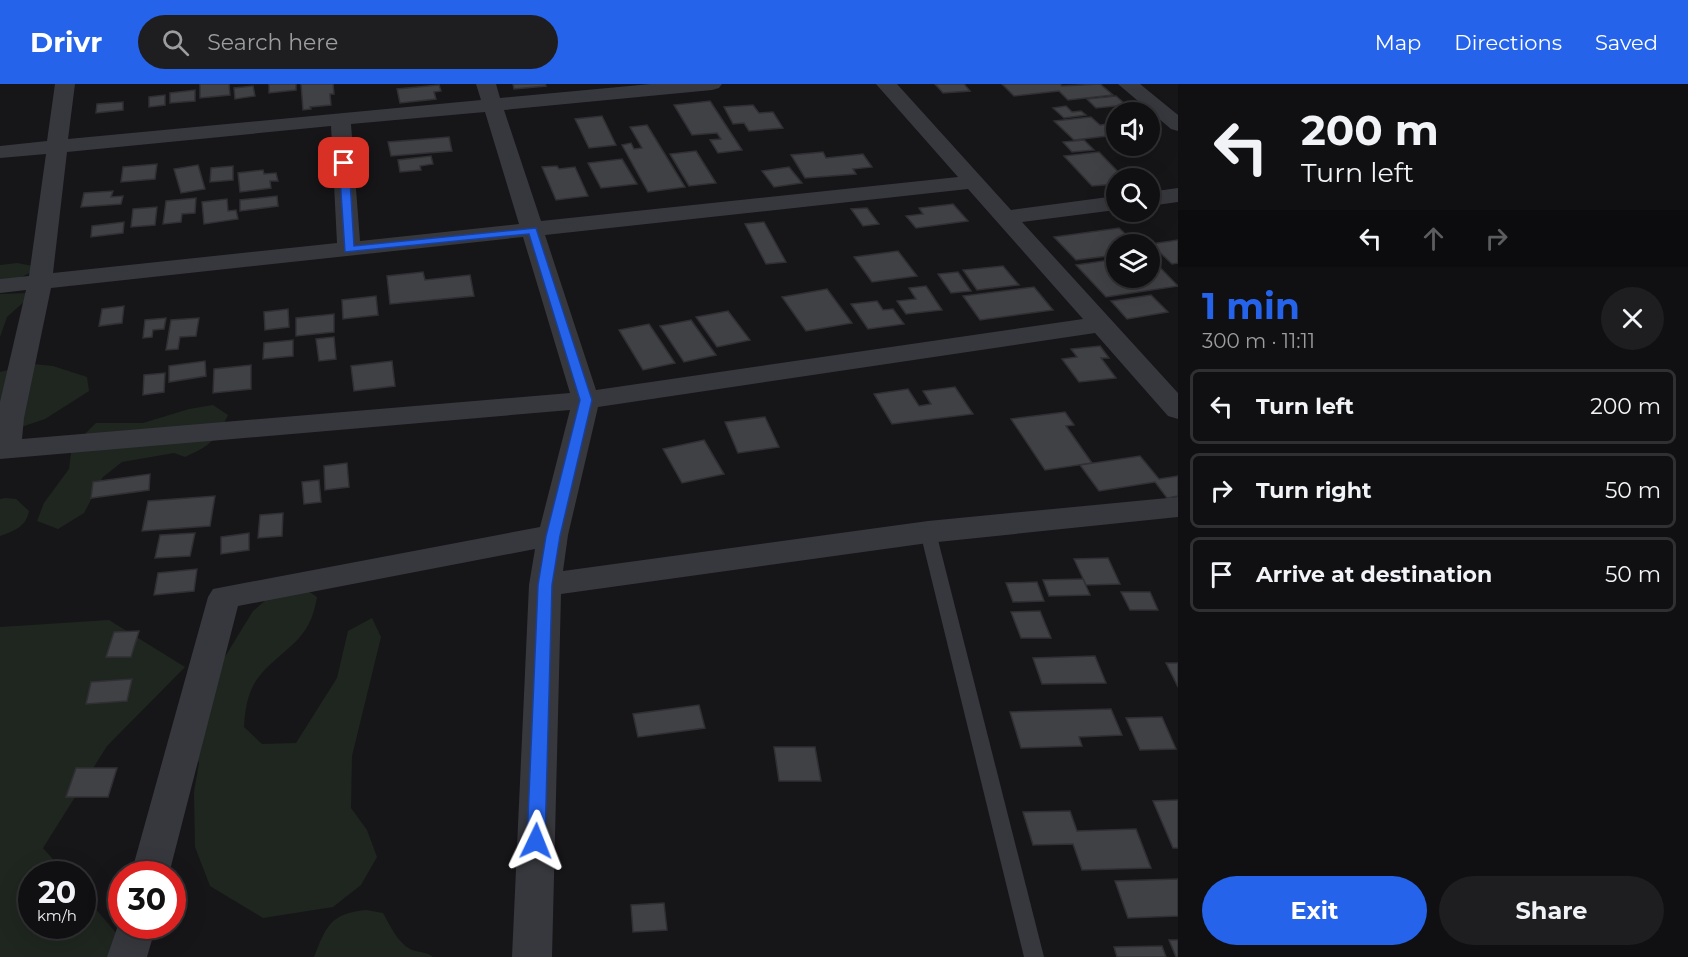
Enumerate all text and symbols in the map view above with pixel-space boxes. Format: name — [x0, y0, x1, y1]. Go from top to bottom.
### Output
search box — [138, 15, 558, 69]
text: Drivr — [30, 25, 102, 59]
icon: search — [159, 26, 192, 59]
text: Search here — [207, 29, 338, 56]
text: Map — [1375, 30, 1421, 55]
text: Directions — [1454, 30, 1562, 55]
text: Saved — [1595, 30, 1658, 55]
map controls — [1106, 102, 1160, 288]
button: sound — [1106, 102, 1160, 156]
text: 200 m — [1301, 104, 1439, 156]
icon: left — [1202, 108, 1280, 186]
pin — [318, 137, 369, 188]
icon: arrive — [327, 146, 360, 179]
text: Turn left — [1301, 156, 1414, 189]
button: search — [1106, 168, 1160, 222]
icon: left — [1354, 222, 1387, 255]
icon: ahead — [1417, 222, 1450, 255]
icon: right — [1480, 222, 1513, 255]
button: layers — [1106, 234, 1160, 288]
text: 1 min — [1202, 284, 1300, 328]
button: close — [1601, 287, 1664, 350]
text: 300 m · 11:11 — [1202, 329, 1315, 353]
icon: left — [1205, 390, 1238, 423]
text: Turn left — [1256, 393, 1354, 420]
text: 200 m — [1590, 393, 1661, 420]
icon: right — [1205, 474, 1238, 507]
text: Turn right — [1256, 477, 1371, 504]
text: 50 m — [1605, 477, 1661, 504]
icon: arrive — [1205, 558, 1238, 591]
text: Arrive at destination — [1256, 561, 1492, 588]
text: 50 m — [1605, 561, 1661, 588]
position arrow — [504, 809, 568, 873]
speed limit sign: 30 — [108, 861, 186, 939]
text: 20 — [38, 874, 76, 911]
button: Exit — [1202, 876, 1427, 945]
button: Share — [1439, 876, 1664, 945]
text: km/h — [37, 906, 77, 925]

